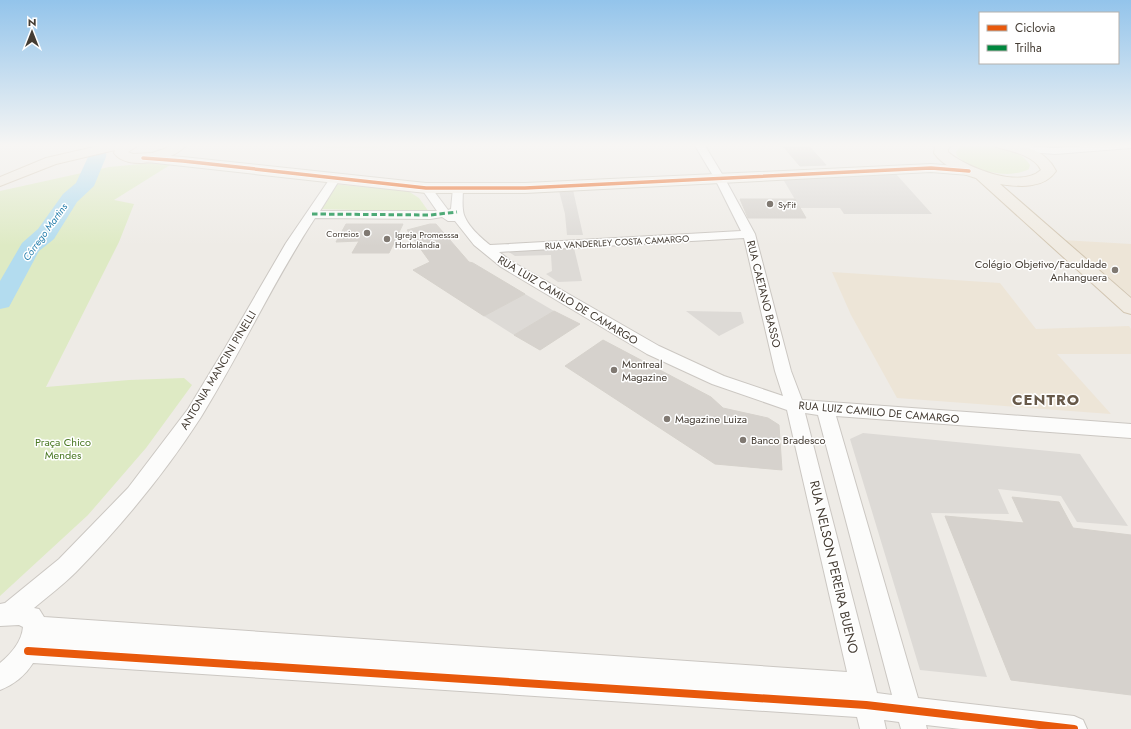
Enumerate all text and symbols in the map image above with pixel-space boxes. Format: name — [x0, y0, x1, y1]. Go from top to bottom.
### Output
north arrow — [12, 12, 52, 52]
legend — [979, 12, 1119, 64]
text: N — [28, 14, 36, 30]
text: Ciclovia — [1015, 19, 1056, 37]
text: Trilha — [1015, 39, 1042, 57]
place label: SyFit — [778, 198, 797, 211]
marker: SyFit — [765, 199, 775, 209]
water label: Córrego Martins — [19, 200, 71, 264]
place label: Correios — [326, 227, 359, 240]
marker: Correios — [362, 228, 372, 238]
place label: Igreja Promesssa Hortolândia — [395, 228, 459, 251]
street label: RUA VANDERLEY COSTA CAMARGO — [544, 232, 690, 252]
marker: Igreja Promesssa Hortolândia — [382, 234, 392, 244]
street label: RUA CAETANO BASSO — [743, 239, 785, 350]
street label: RUA LUIZ CAMILO DE CAMARGO — [495, 252, 642, 349]
place label: Colégio Objetivo/Faculdade Anhanguera — [975, 256, 1107, 285]
marker: Colégio Objetivo/Faculdade Anhanguera — [1110, 265, 1120, 275]
street label: ANTONIA MANCINI PINELLI — [176, 308, 260, 432]
place label: Montreal Magazine — [622, 356, 667, 385]
marker: Montreal Magazine — [609, 365, 619, 375]
district label: CENTRO — [1012, 389, 1080, 411]
street label: RUA LUIZ CAMILO DE CAMARGO — [798, 397, 960, 427]
place label: Magazine Luiza — [675, 411, 747, 427]
marker: Magazine Luiza — [662, 414, 672, 424]
place label: Banco Bradesco — [751, 432, 826, 448]
park label: Praça Chico Mendes — [35, 434, 91, 463]
marker: Banco Bradesco — [738, 435, 748, 445]
street label: RUA NELSON PEREIRA BUENO — [805, 479, 863, 655]

